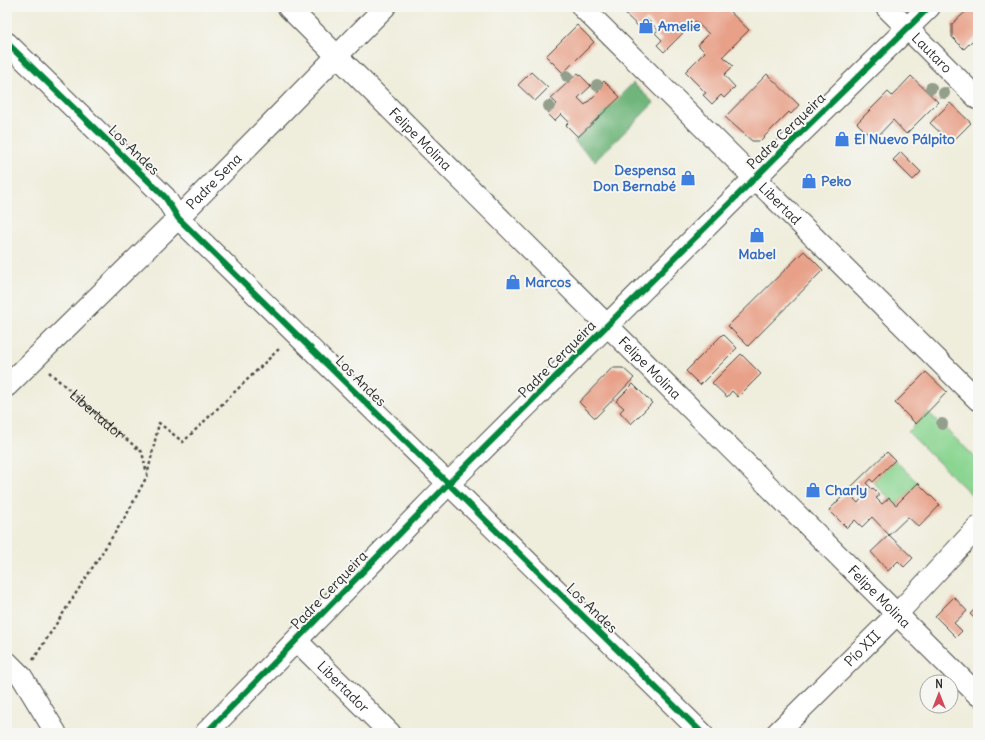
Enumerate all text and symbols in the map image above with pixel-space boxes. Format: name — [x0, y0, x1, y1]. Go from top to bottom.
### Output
shop icon: Amelie — [637, 17, 655, 35]
place label: Amelie — [658, 17, 701, 35]
street label: Lautaro — [908, 29, 956, 77]
street label: Padre Cerqueira — [743, 89, 829, 173]
street label: Felipe Molina — [385, 104, 456, 174]
street label: Los Andes — [105, 121, 163, 179]
shop icon: El Nuevo Pálpito — [833, 130, 851, 148]
place label: El Nuevo Pálpito — [854, 130, 955, 148]
street label: Padre Sena — [182, 149, 246, 213]
place label: Despensa Don Bernabé — [593, 161, 676, 195]
shop icon: Despensa Don Bernabé — [679, 169, 697, 187]
shop icon: Peko — [800, 172, 818, 190]
place label: Peko — [821, 172, 851, 190]
street label: Libertad — [755, 179, 805, 228]
shop icon: Mabel — [748, 226, 766, 244]
place label: Mabel — [738, 245, 776, 263]
shop icon: Marcos — [504, 273, 522, 291]
place label: Marcos — [525, 273, 572, 291]
street label: Padre Cerqueira — [514, 316, 600, 402]
street label: Felipe Molina — [615, 333, 685, 403]
street label: Los Andes — [332, 352, 390, 410]
street label: Libertador — [66, 386, 128, 443]
shop icon: Charly — [804, 481, 822, 499]
place label: Charly — [825, 481, 867, 499]
street label: Padre Cerqueira — [287, 547, 371, 633]
street label: Felipe Molina — [844, 561, 914, 632]
street label: Los Andes — [563, 579, 621, 637]
street label: Pío XII — [840, 627, 884, 670]
street label: Libertador — [313, 657, 373, 717]
north arrow — [919, 674, 959, 714]
text: N — [935, 677, 943, 691]

